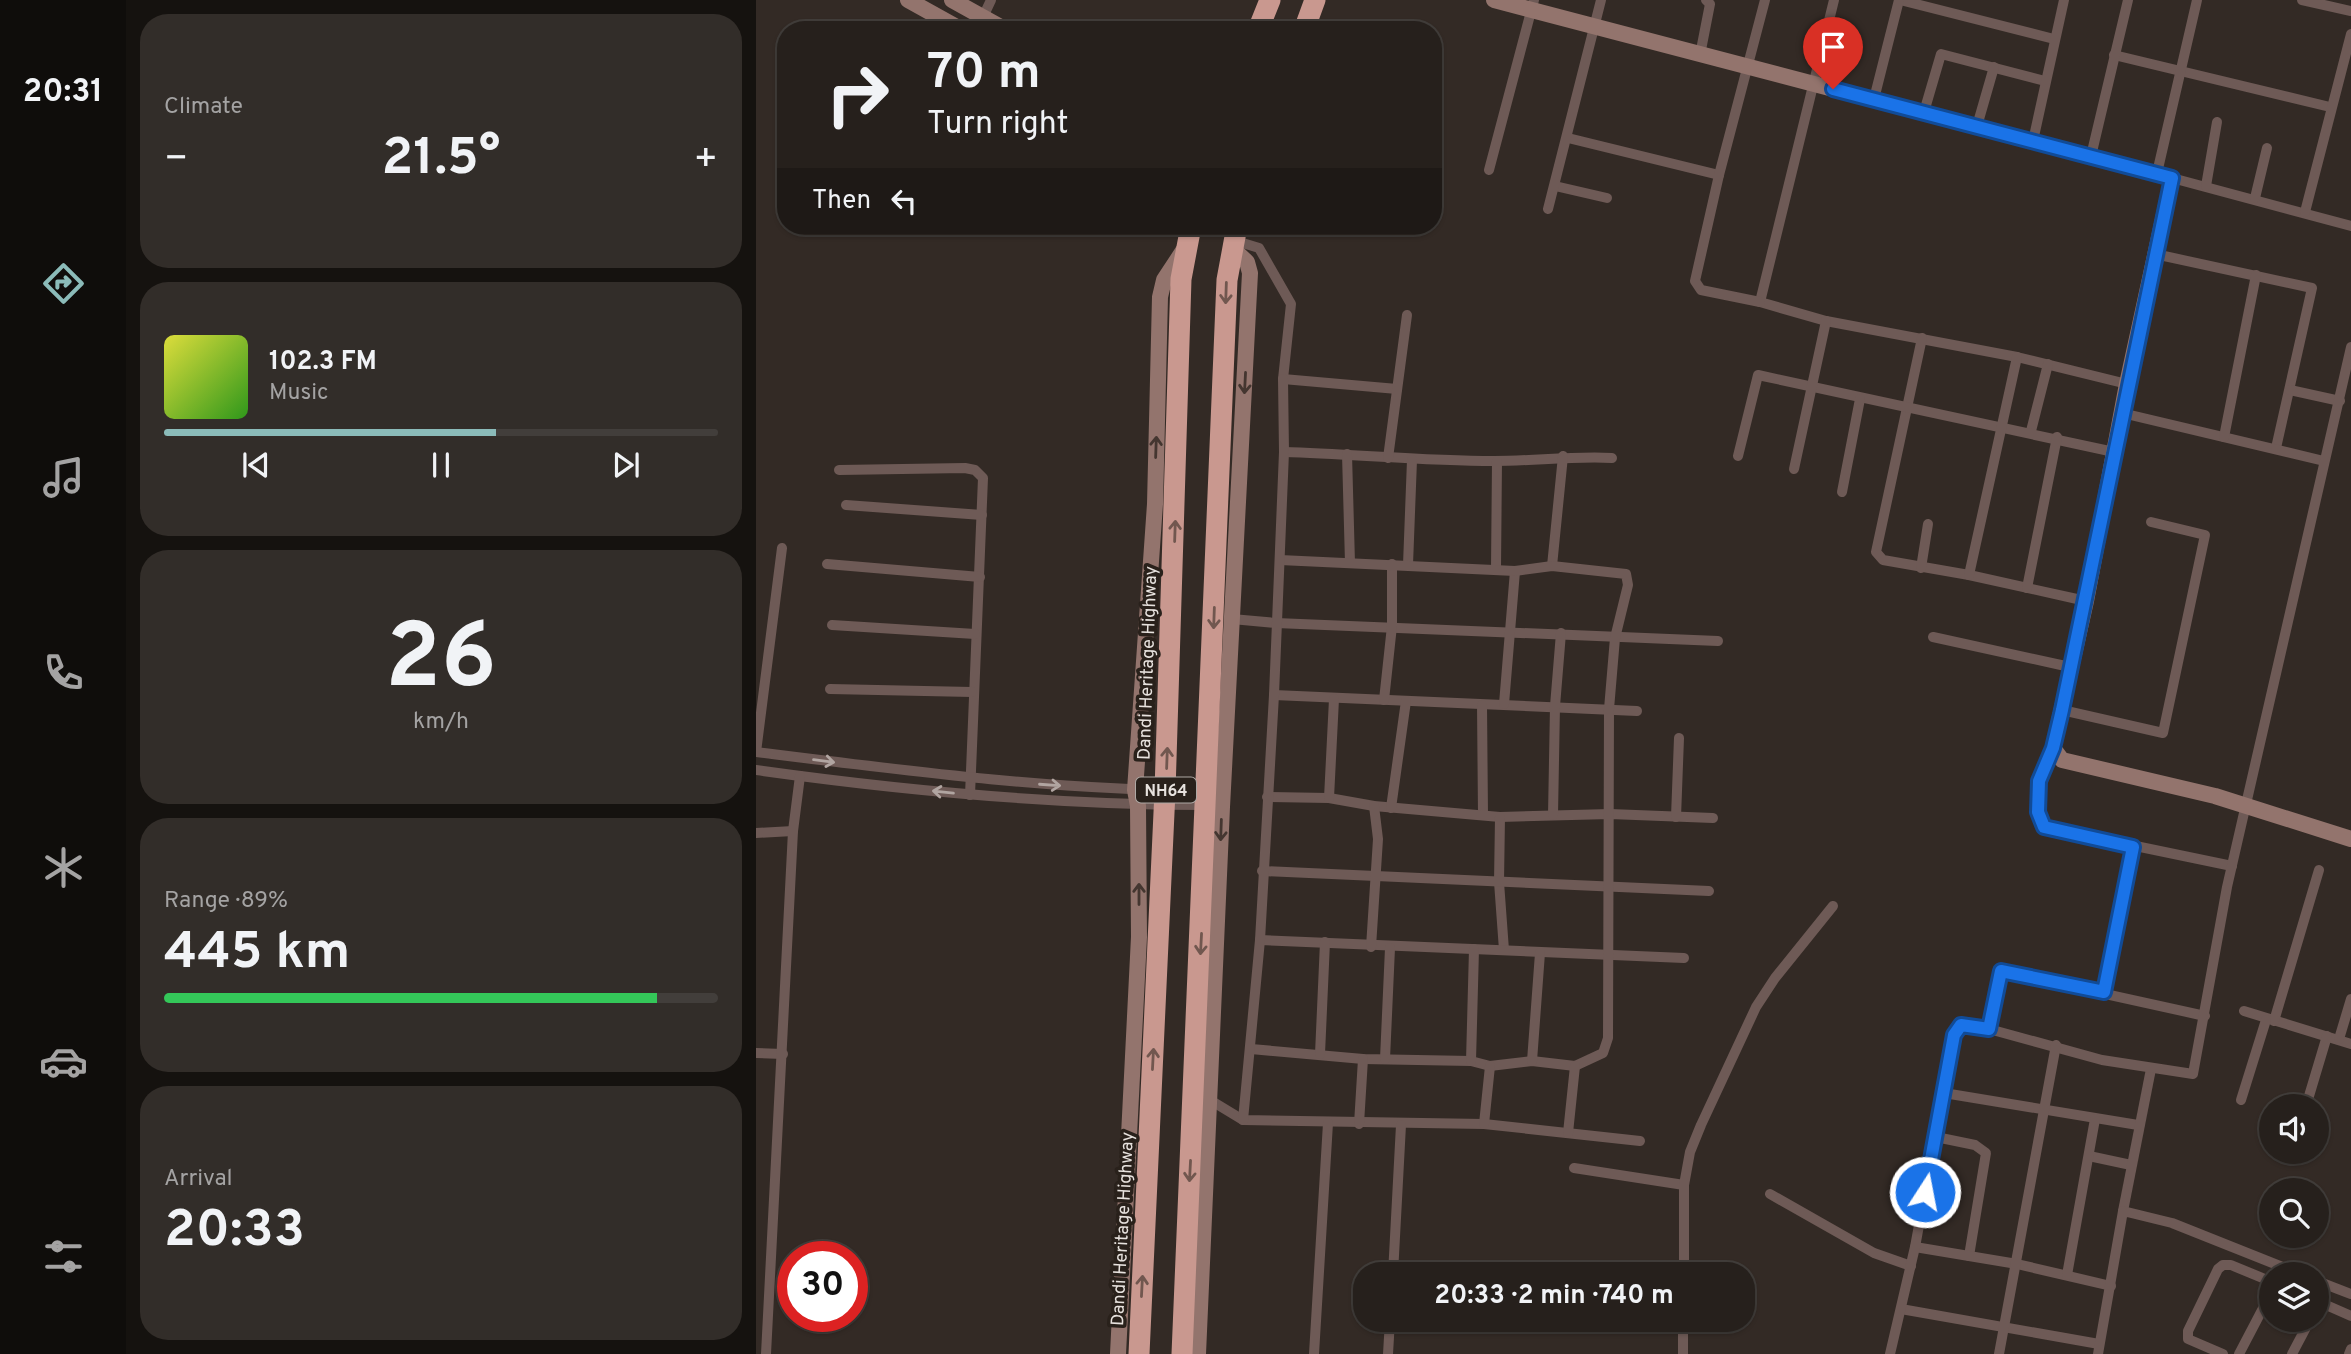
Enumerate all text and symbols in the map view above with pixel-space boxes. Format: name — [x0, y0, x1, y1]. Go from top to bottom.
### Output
pin — [1803, 17, 1863, 89]
icon: arrive — [1814, 28, 1852, 66]
text: 70 m — [927, 44, 1041, 106]
icon: right — [812, 49, 903, 140]
text: 20:31 — [23, 73, 103, 113]
text: Climate — [164, 93, 243, 122]
text: Turn right — [927, 105, 1069, 145]
text: 21.5° — [382, 127, 500, 193]
text: − — [164, 136, 189, 185]
text: + — [693, 136, 718, 185]
icon: left — [885, 182, 923, 220]
text: Then — [812, 185, 871, 218]
icon: directions — [39, 259, 88, 308]
one-way arrow — [1220, 281, 1233, 304]
text: 102.3 FM — [269, 346, 377, 379]
one-way arrow — [1238, 371, 1251, 394]
text: Music — [269, 379, 329, 408]
one-way arrow — [1150, 436, 1163, 459]
icon: previous — [237, 446, 275, 484]
icon: pause — [422, 446, 460, 484]
icon: next — [607, 446, 645, 484]
icon: music — [39, 453, 88, 502]
one-way arrow — [1168, 519, 1181, 542]
street label: Dandi Heritage Highway — [1134, 566, 1163, 760]
text: 26 — [385, 605, 497, 720]
one-way arrow — [1207, 607, 1220, 630]
icon: phone — [39, 648, 88, 697]
text: km/h — [413, 708, 469, 737]
one-way arrow — [1160, 747, 1173, 770]
one-way arrow — [812, 754, 835, 767]
road number: NH64 — [1136, 778, 1196, 803]
one-way arrow — [1038, 779, 1061, 792]
one-way arrow — [932, 786, 955, 799]
one-way arrow — [1214, 818, 1227, 841]
icon: climate — [39, 843, 88, 892]
one-way arrow — [1132, 883, 1146, 906]
text: Range · 89% — [164, 887, 288, 916]
text: 445 km — [164, 921, 350, 987]
one-way arrow — [1194, 932, 1207, 955]
icon: car — [39, 1037, 88, 1086]
one-way arrow — [1146, 1047, 1159, 1070]
map controls — [2259, 1094, 2329, 1332]
button: sound — [2259, 1094, 2329, 1164]
street label: Dandi Heritage Highway — [1107, 1132, 1140, 1327]
position arrow — [1888, 1155, 1962, 1229]
one-way arrow — [1184, 1159, 1197, 1182]
text: Arrival — [164, 1165, 233, 1194]
button: search — [2259, 1178, 2329, 1248]
text: 20:33 — [164, 1199, 305, 1265]
icon: filters — [39, 1232, 88, 1281]
speed limit sign: 30 — [777, 1241, 868, 1332]
button: layers — [2259, 1262, 2329, 1332]
one-way arrow — [1136, 1275, 1149, 1298]
text: 20:33 · 2 min · 740 m — [1434, 1280, 1674, 1313]

